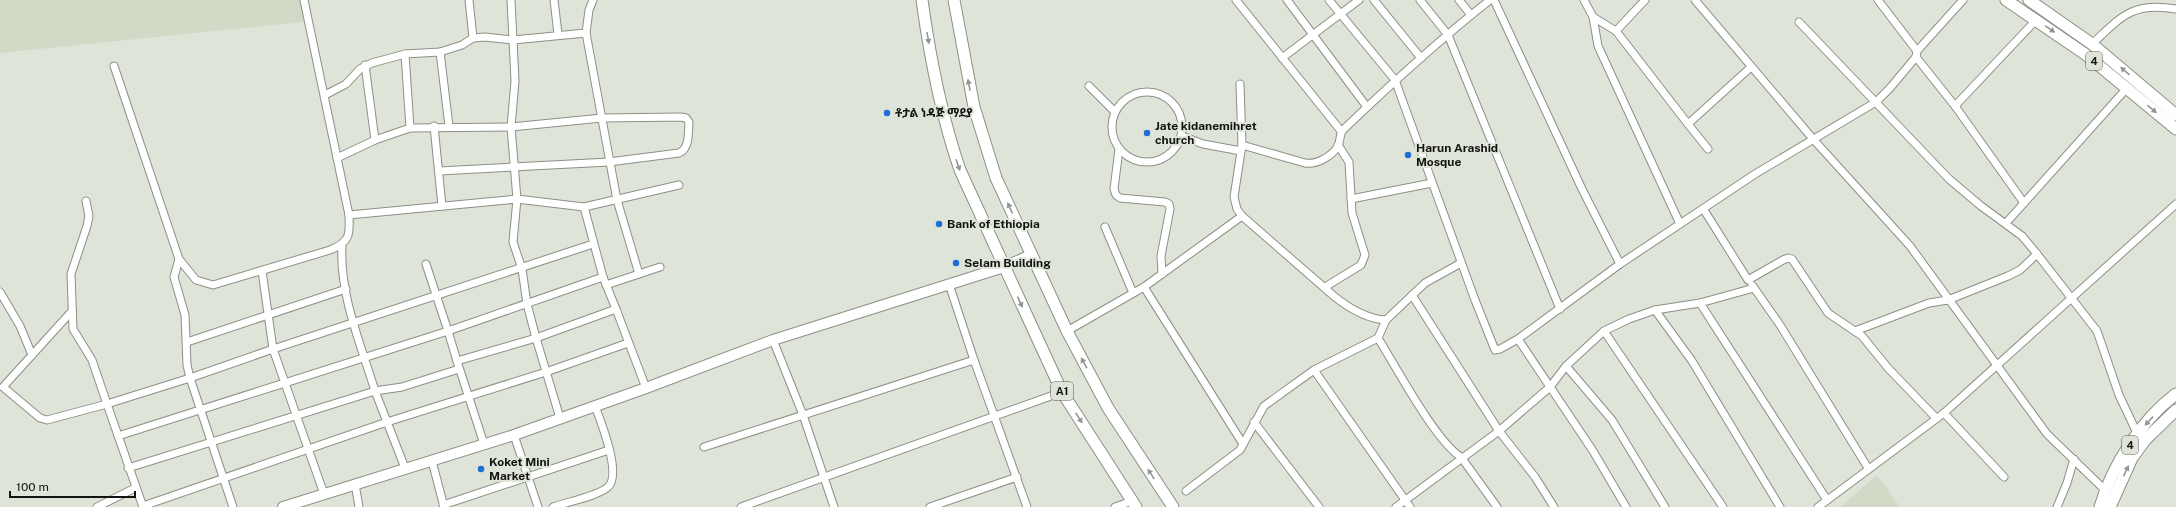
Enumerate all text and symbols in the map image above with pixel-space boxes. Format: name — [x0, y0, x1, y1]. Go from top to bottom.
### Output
one-way arrow — [2045, 25, 2056, 33]
one-way arrow — [925, 32, 931, 45]
road number: 4 — [2086, 52, 2102, 70]
one-way arrow — [2119, 67, 2130, 76]
one-way arrow — [966, 79, 972, 91]
one-way arrow — [2147, 105, 2158, 114]
place label: ቶታል ነዳጅ ማደያ — [895, 106, 973, 120]
marker: ቶታል ነዳጅ ማደያ — [882, 108, 892, 118]
place label: Jate kidanemihret church — [1155, 119, 1257, 147]
marker: Jate kidanemihret church — [1142, 128, 1152, 138]
place label: Harun Arashid Mosque — [1416, 141, 1498, 169]
marker: Harun Arashid Mosque — [1403, 150, 1413, 160]
one-way arrow — [956, 159, 962, 171]
one-way arrow — [1007, 202, 1013, 214]
place label: Bank of Ethiopia — [947, 217, 1040, 231]
marker: Bank of Ethiopia — [934, 219, 944, 229]
place label: Selam Building — [964, 256, 1051, 270]
marker: Selam Building — [951, 258, 961, 268]
one-way arrow — [1017, 297, 1023, 308]
one-way arrow — [1081, 357, 1088, 369]
road number: A1 — [1051, 382, 1073, 400]
one-way arrow — [1075, 412, 1082, 424]
one-way arrow — [2144, 416, 2153, 427]
road number: 4 — [2122, 436, 2138, 454]
place label: Koket Mini Market — [489, 455, 550, 483]
marker: Koket Mini Market — [476, 464, 486, 474]
one-way arrow — [2123, 466, 2129, 477]
one-way arrow — [1147, 469, 1155, 479]
scale bar — [10, 473, 135, 499]
text: 100 m — [16, 480, 49, 494]

